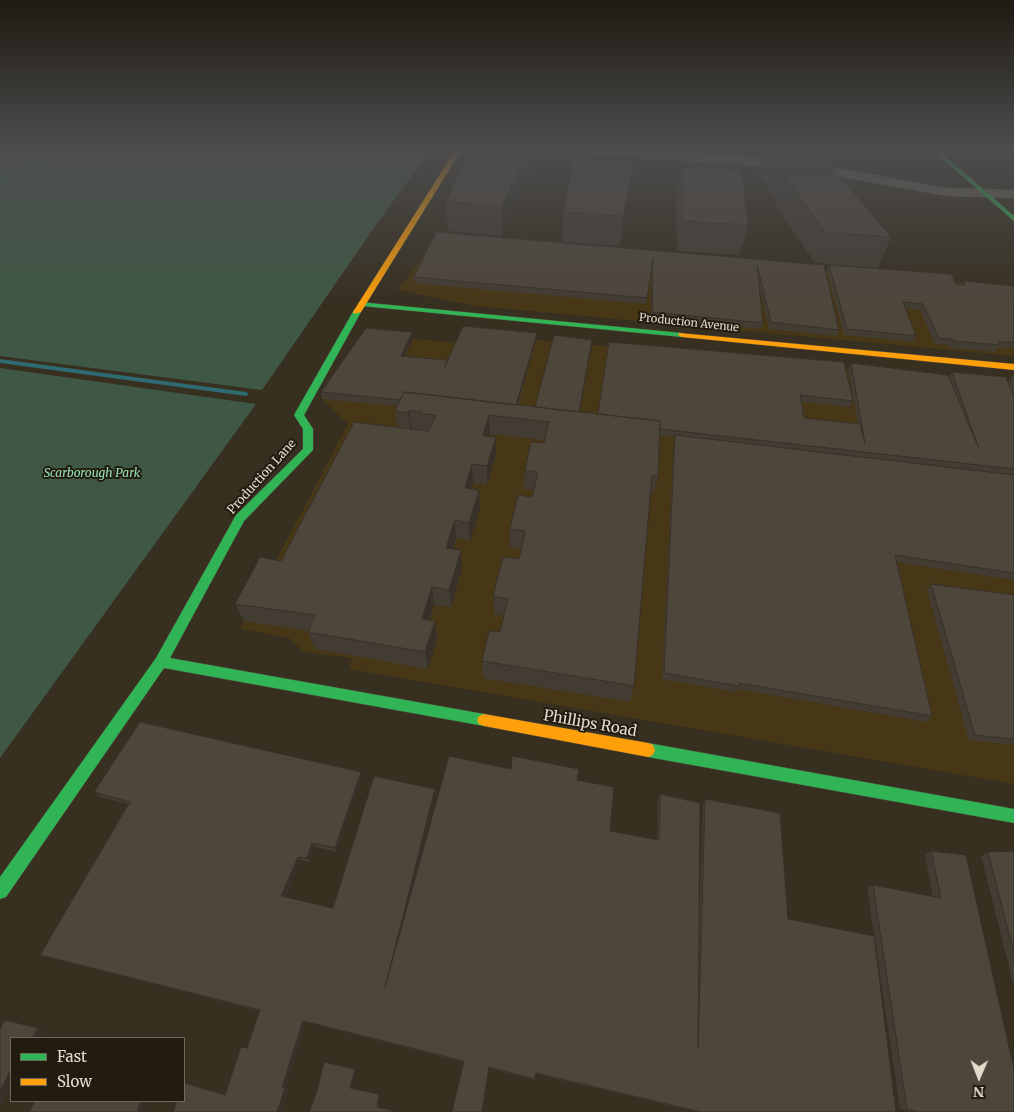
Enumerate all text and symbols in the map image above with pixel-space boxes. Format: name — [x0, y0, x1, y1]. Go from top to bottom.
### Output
street label: Production Avenue — [638, 311, 740, 335]
street label: Production Lane — [225, 437, 299, 517]
park label: Scarborough Park — [44, 467, 140, 481]
street label: Phillips Road — [542, 707, 638, 741]
legend — [10, 1037, 185, 1102]
text: Fast — [57, 1047, 87, 1066]
north arrow — [954, 1052, 1004, 1102]
text: Slow — [57, 1072, 92, 1091]
text: N — [973, 1083, 984, 1101]

